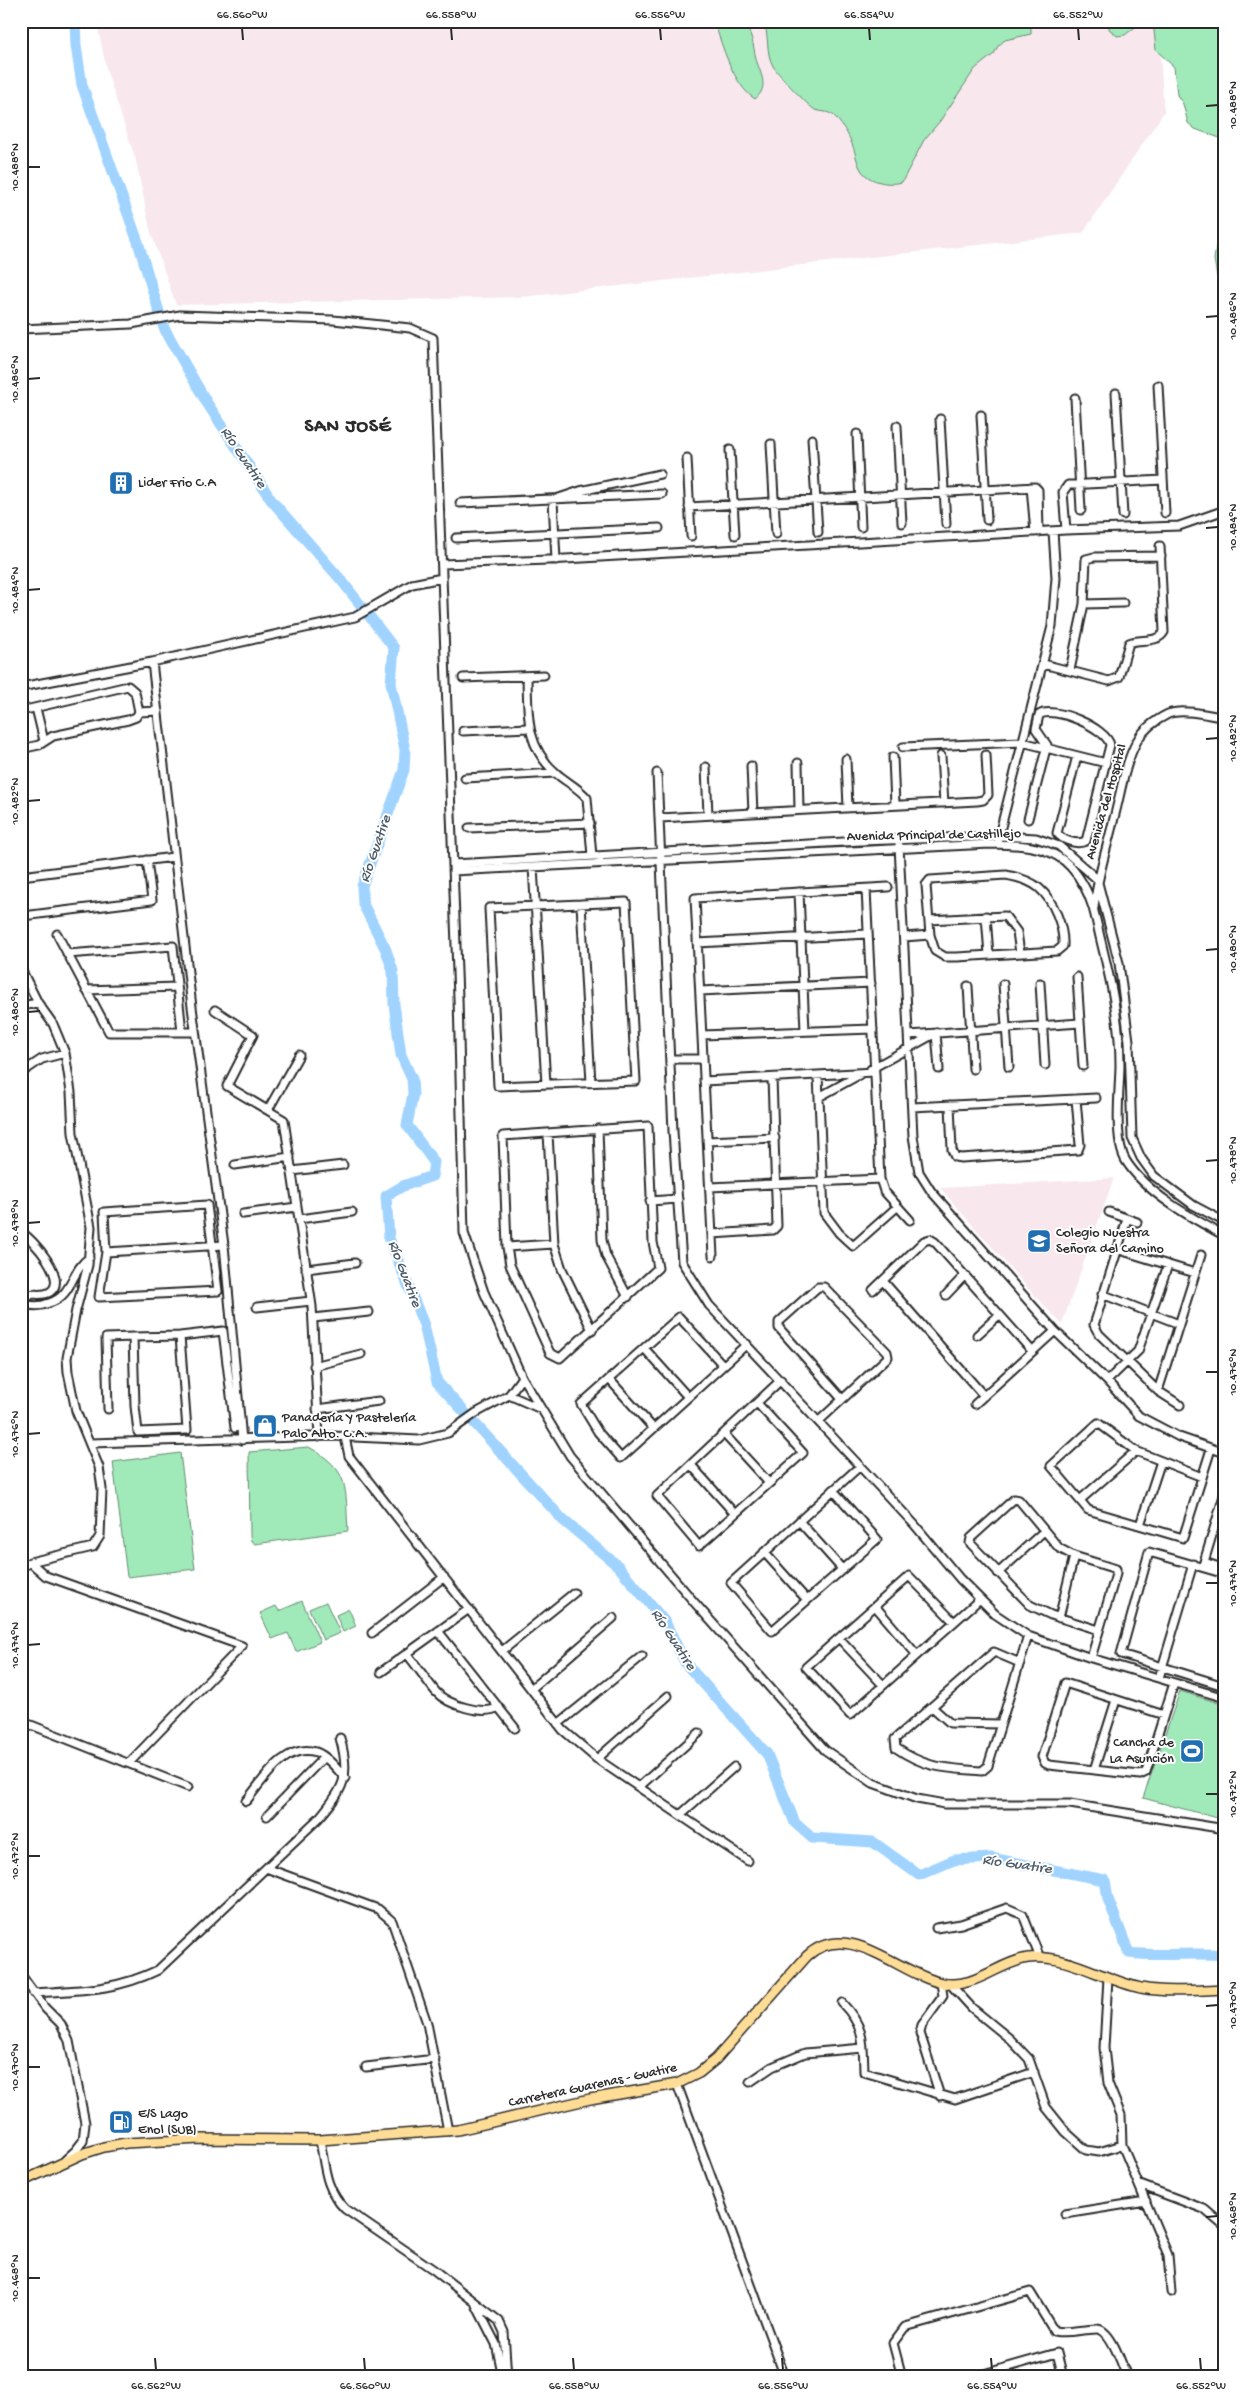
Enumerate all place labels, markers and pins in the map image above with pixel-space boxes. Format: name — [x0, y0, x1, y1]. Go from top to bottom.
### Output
building icon: Lider Frio C.A — [108, 470, 134, 496]
place label: Lider Frio C.A — [138, 475, 217, 492]
place label: Colegio Nuestra Señora del Camino — [1056, 1225, 1164, 1258]
school or university icon: Colegio Nuestra Señora del Camino — [1026, 1228, 1052, 1254]
place label: Panadería Y Pastelería Palo Alto. C.A. — [281, 1410, 417, 1443]
shop icon: Panadería Y Pastelería Palo Alto. C.A. — [252, 1413, 278, 1439]
place label: Cancha de La Asunción — [1109, 1735, 1175, 1768]
sports icon: Cancha de La Asunción — [1179, 1738, 1205, 1764]
place label: E/S Lago Enol (SUB) — [138, 2106, 197, 2139]
fuel station icon: E/S Lago Enol (SUB) — [108, 2109, 134, 2135]

